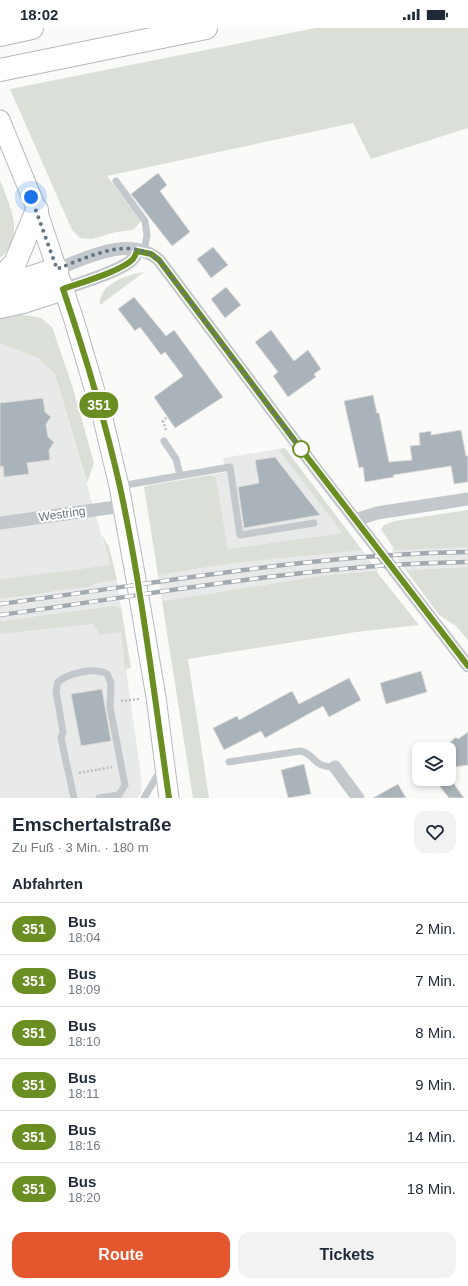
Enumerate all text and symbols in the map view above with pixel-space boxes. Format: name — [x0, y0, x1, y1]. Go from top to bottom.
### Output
text: 18:02 — [20, 6, 58, 23]
your location — [21, 187, 41, 207]
line badge: 351 — [76, 392, 122, 418]
text: 351 — [87, 397, 111, 413]
unlabelled marker — [292, 440, 310, 458]
street label: Westring — [38, 504, 86, 524]
map controls — [412, 742, 456, 786]
button: layers — [412, 742, 456, 786]
button: heart — [414, 811, 456, 853]
text: Emschertalstraße — [12, 814, 171, 835]
text: Zu Fuß · 3 Min. · 180 m — [12, 840, 149, 855]
text: Abfahrten — [12, 875, 83, 892]
text: Bus — [68, 913, 96, 930]
text: 2 Min. — [415, 920, 456, 937]
text: 351 — [22, 921, 46, 937]
text: 18:04 — [68, 930, 101, 945]
text: Bus — [68, 965, 96, 982]
text: 7 Min. — [415, 972, 456, 989]
text: 351 — [22, 973, 46, 989]
text: 18:09 — [68, 982, 101, 997]
text: Bus — [68, 1017, 96, 1034]
text: 8 Min. — [415, 1024, 456, 1041]
text: 351 — [22, 1025, 46, 1041]
text: 18:10 — [68, 1034, 101, 1049]
text: Bus — [68, 1069, 96, 1086]
text: 9 Min. — [415, 1076, 456, 1093]
text: 351 — [22, 1077, 46, 1093]
text: 18:11 — [68, 1086, 100, 1101]
text: Bus — [68, 1121, 96, 1138]
text: 14 Min. — [407, 1128, 456, 1145]
text: 351 — [22, 1129, 46, 1145]
text: 18:16 — [68, 1138, 101, 1153]
text: Bus — [68, 1173, 96, 1190]
text: 18 Min. — [407, 1180, 456, 1197]
text: 351 — [22, 1181, 46, 1197]
text: 18:20 — [68, 1190, 101, 1205]
button: Route — [12, 1232, 230, 1278]
button: Tickets — [238, 1232, 456, 1278]

